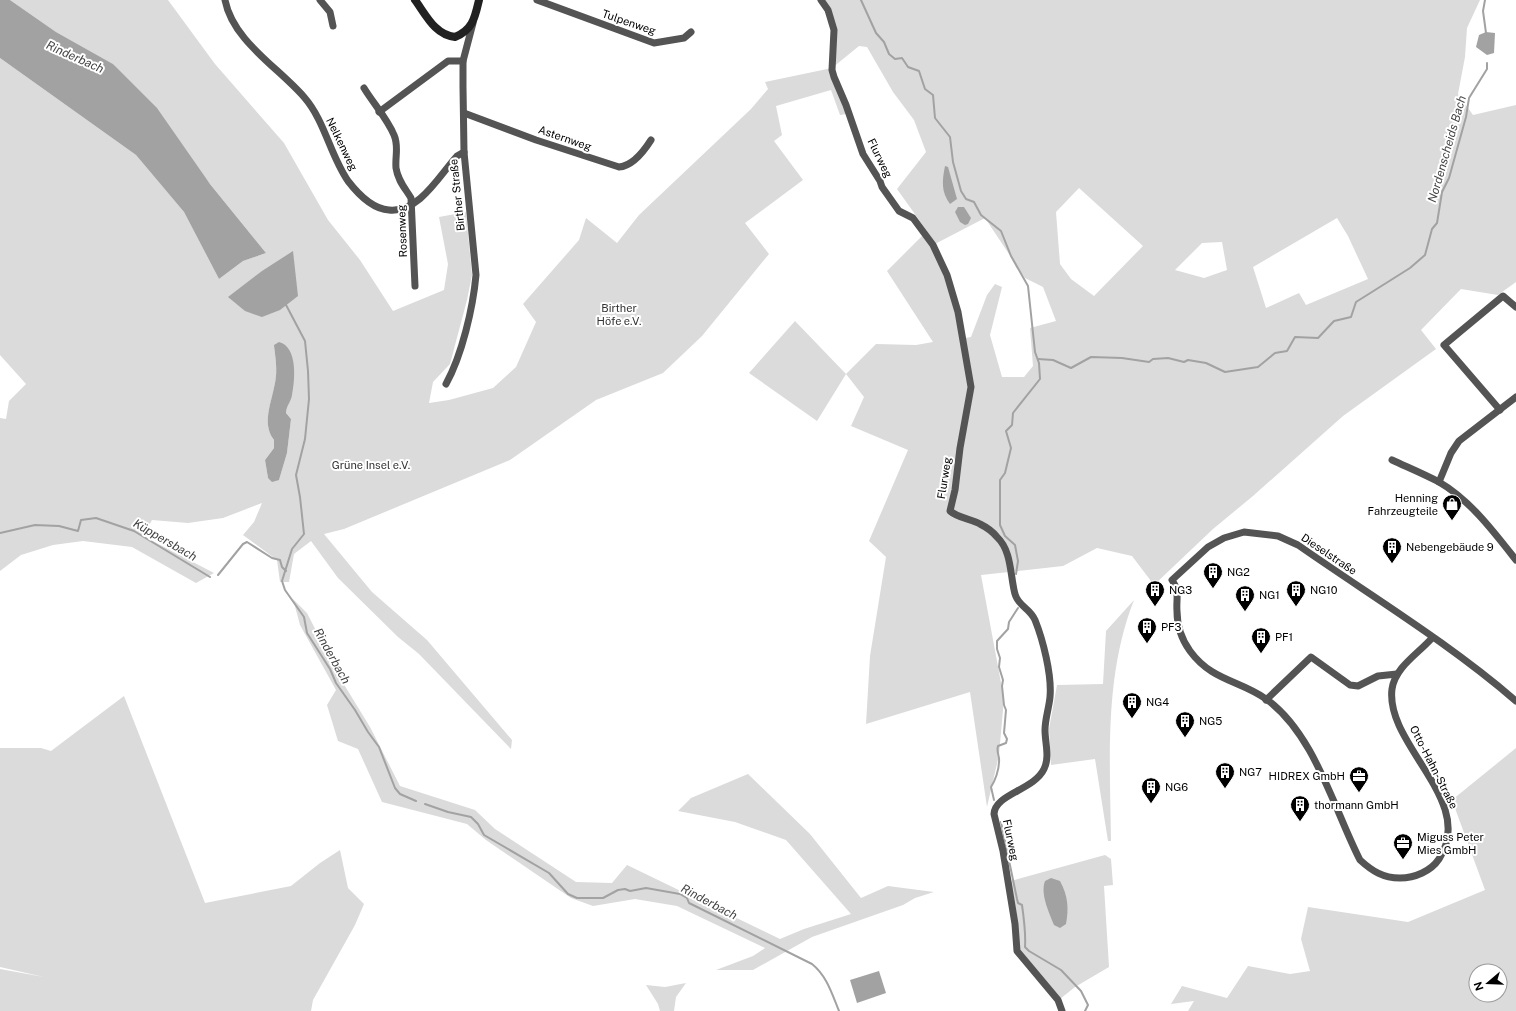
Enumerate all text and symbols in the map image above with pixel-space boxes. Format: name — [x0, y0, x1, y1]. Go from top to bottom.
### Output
street label: Tulpenweg — [601, 7, 658, 37]
water label: Rinderbach — [44, 38, 106, 76]
water label: Nordenscheids Bach — [1425, 94, 1469, 204]
street label: Nelkenweg — [324, 116, 360, 173]
street label: Asternweg — [537, 123, 593, 153]
street label: Flurweg — [865, 136, 895, 180]
street label: Birther Straße — [447, 158, 467, 232]
street label: Rosenweg — [395, 204, 409, 258]
park label: Birther Höfe e.V. — [597, 302, 641, 327]
street label: Flurweg — [935, 456, 953, 500]
park label: Grüne Insel e.V. — [332, 459, 410, 471]
place label: Henning Fahrzeugteile — [1368, 492, 1438, 517]
shop icon: Henning Fahrzeugteile — [1441, 493, 1463, 521]
water label: Küppersbach — [131, 516, 200, 564]
street label: Dieselstraße — [1299, 531, 1359, 577]
building icon: Nebengebäude 9 — [1381, 536, 1403, 564]
place label: Nebengebäude 9 — [1406, 541, 1494, 553]
building icon: NG2 — [1202, 561, 1224, 589]
place label: NG2 — [1227, 566, 1250, 578]
building icon: NG3 — [1144, 579, 1166, 607]
building icon: NG10 — [1285, 579, 1307, 607]
place label: NG3 — [1169, 584, 1192, 596]
building icon: NG1 — [1234, 584, 1256, 612]
place label: NG10 — [1310, 584, 1338, 596]
place label: NG1 — [1259, 589, 1280, 601]
building icon: PF3 — [1136, 616, 1158, 644]
place label: PF3 — [1161, 621, 1182, 633]
water label: Rinderbach — [311, 626, 353, 687]
building icon: PF1 — [1250, 626, 1272, 654]
place label: PF1 — [1275, 631, 1293, 643]
building icon: NG4 — [1121, 691, 1143, 719]
place label: NG4 — [1146, 696, 1169, 708]
building icon: NG5 — [1174, 710, 1196, 738]
place label: NG5 — [1199, 715, 1222, 727]
street label: Otto-Hahn-Straße — [1408, 723, 1460, 811]
building icon: NG7 — [1214, 761, 1236, 789]
office icon: HIDREX GmbH — [1348, 765, 1370, 793]
place label: NG7 — [1239, 766, 1262, 778]
place label: HIDREX GmbH — [1269, 770, 1345, 782]
building icon: NG6 — [1140, 776, 1162, 804]
place label: NG6 — [1165, 781, 1188, 793]
building icon: thormann GmbH — [1289, 794, 1311, 822]
place label: thormann GmbH — [1314, 799, 1399, 811]
street label: Flurweg — [1001, 818, 1021, 862]
place label: Miguss Peter Mies GmbH — [1417, 831, 1484, 856]
office icon: Miguss Peter Mies GmbH — [1392, 832, 1414, 860]
water label: Rinderbach — [678, 881, 740, 923]
north arrow — [1468, 963, 1508, 1003]
text: N — [1471, 980, 1486, 992]

